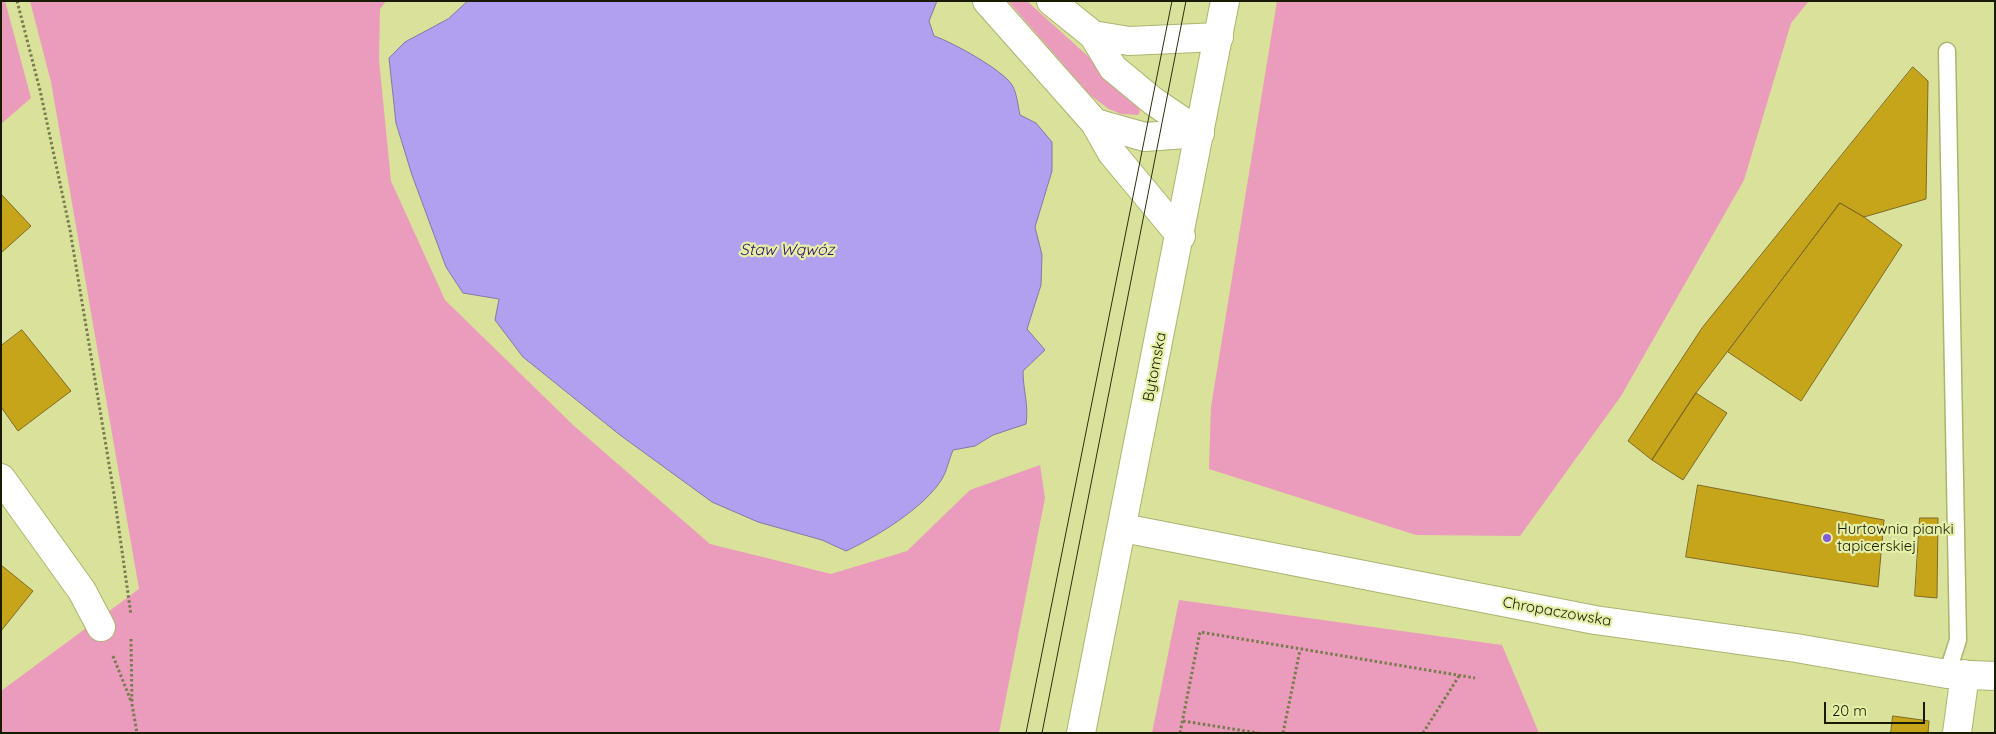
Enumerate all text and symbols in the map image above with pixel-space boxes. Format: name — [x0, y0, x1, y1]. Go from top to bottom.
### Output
water label: Staw Wąwóz — [740, 240, 834, 260]
street label: Bytomska — [1139, 331, 1171, 403]
place label: Hurtownia pianki tapicerskiej — [1837, 520, 1954, 555]
marker: Hurtownia pianki tapicerskiej — [1821, 532, 1833, 544]
street label: Chropaczowska — [1501, 594, 1613, 630]
scale bar — [1826, 692, 1927, 724]
text: 20 m — [1832, 701, 1867, 720]

